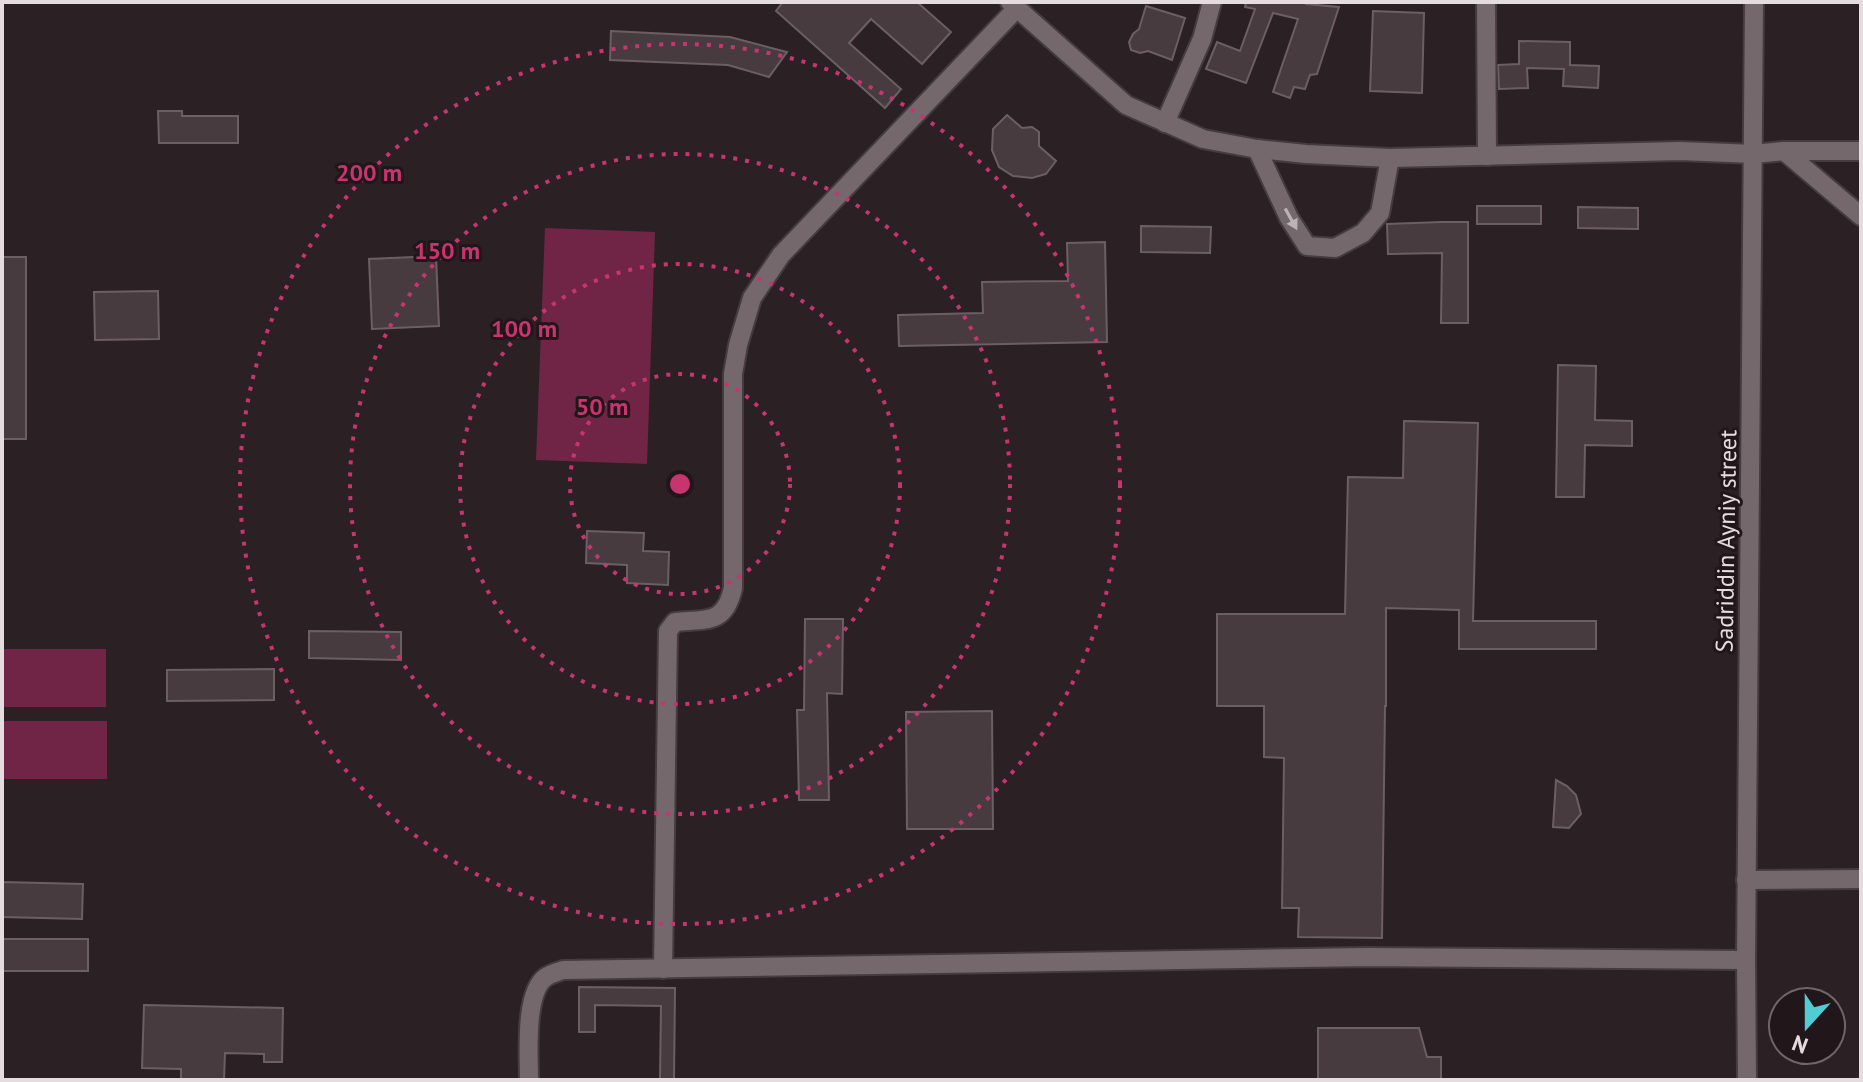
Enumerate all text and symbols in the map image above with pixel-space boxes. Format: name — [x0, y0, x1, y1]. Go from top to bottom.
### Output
text: 200 m — [336, 157, 402, 188]
one-way arrow — [1283, 208, 1297, 230]
text: 150 m — [414, 235, 480, 266]
text: 100 m — [491, 313, 557, 344]
text: 50 m — [576, 391, 628, 422]
street label: Sadriddin Ayniy street — [1709, 429, 1743, 653]
centre of rings — [666, 470, 694, 498]
north arrow — [1767, 986, 1847, 1066]
text: N — [1788, 1029, 1812, 1060]

